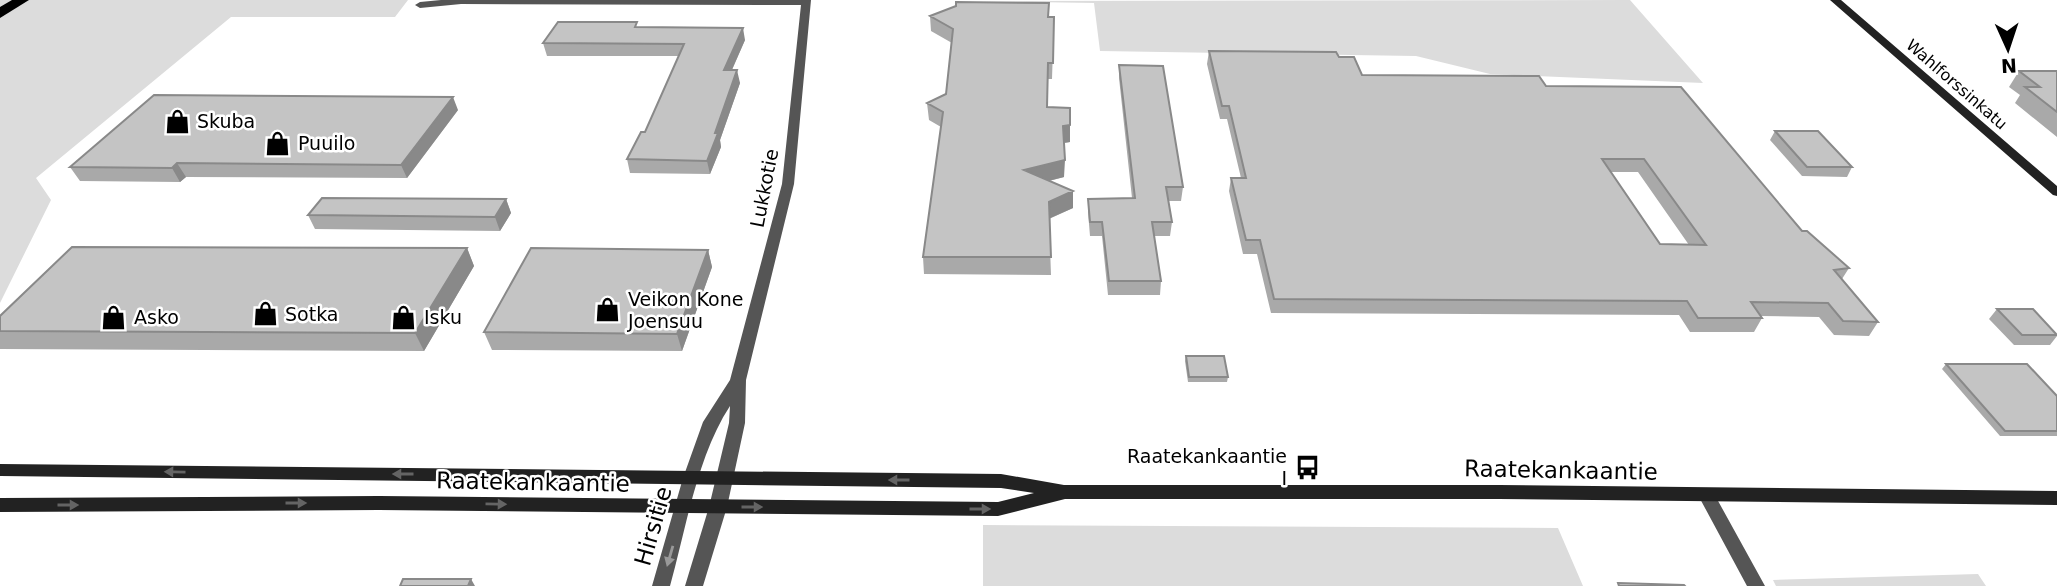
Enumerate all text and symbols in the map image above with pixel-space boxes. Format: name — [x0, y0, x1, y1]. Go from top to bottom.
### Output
north arrow — [1973, 14, 2043, 84]
street label: Wahlforssinkatu — [1902, 35, 2011, 133]
text: N — [2000, 55, 2017, 77]
shop icon: Skuba — [163, 107, 191, 135]
place label: Skuba — [197, 110, 255, 132]
shop icon: Puuilo — [264, 129, 292, 157]
place label: Puuilo — [298, 132, 355, 154]
street label: Lukkotie — [746, 147, 782, 229]
place label: Veikon Kone Joensuu — [627, 288, 743, 332]
shop icon: Veikon Kone Joensuu — [594, 296, 622, 324]
shop icon: Sotka — [251, 300, 279, 328]
shop icon: Asko — [100, 303, 128, 331]
place label: Sotka — [285, 303, 338, 325]
shop icon: Isku — [390, 303, 418, 331]
place label: Asko — [134, 306, 179, 328]
place label: Isku — [424, 306, 462, 328]
place label: Raatekankaantie I — [1127, 445, 1287, 489]
bus stop icon: Raatekankaantie I — [1293, 453, 1321, 481]
street label: Raatekankaantie — [1464, 455, 1658, 485]
one-way arrow — [164, 466, 186, 478]
street label: Raatekankaantie — [436, 467, 630, 497]
one-way arrow — [391, 468, 413, 480]
one-way arrow — [888, 474, 910, 486]
street label: Hirsitie — [629, 483, 677, 569]
one-way arrow — [285, 497, 307, 509]
one-way arrow — [57, 499, 79, 511]
one-way arrow — [485, 499, 507, 510]
one-way arrow — [742, 501, 764, 513]
one-way arrow — [969, 503, 991, 514]
one-way arrow — [664, 546, 674, 567]

